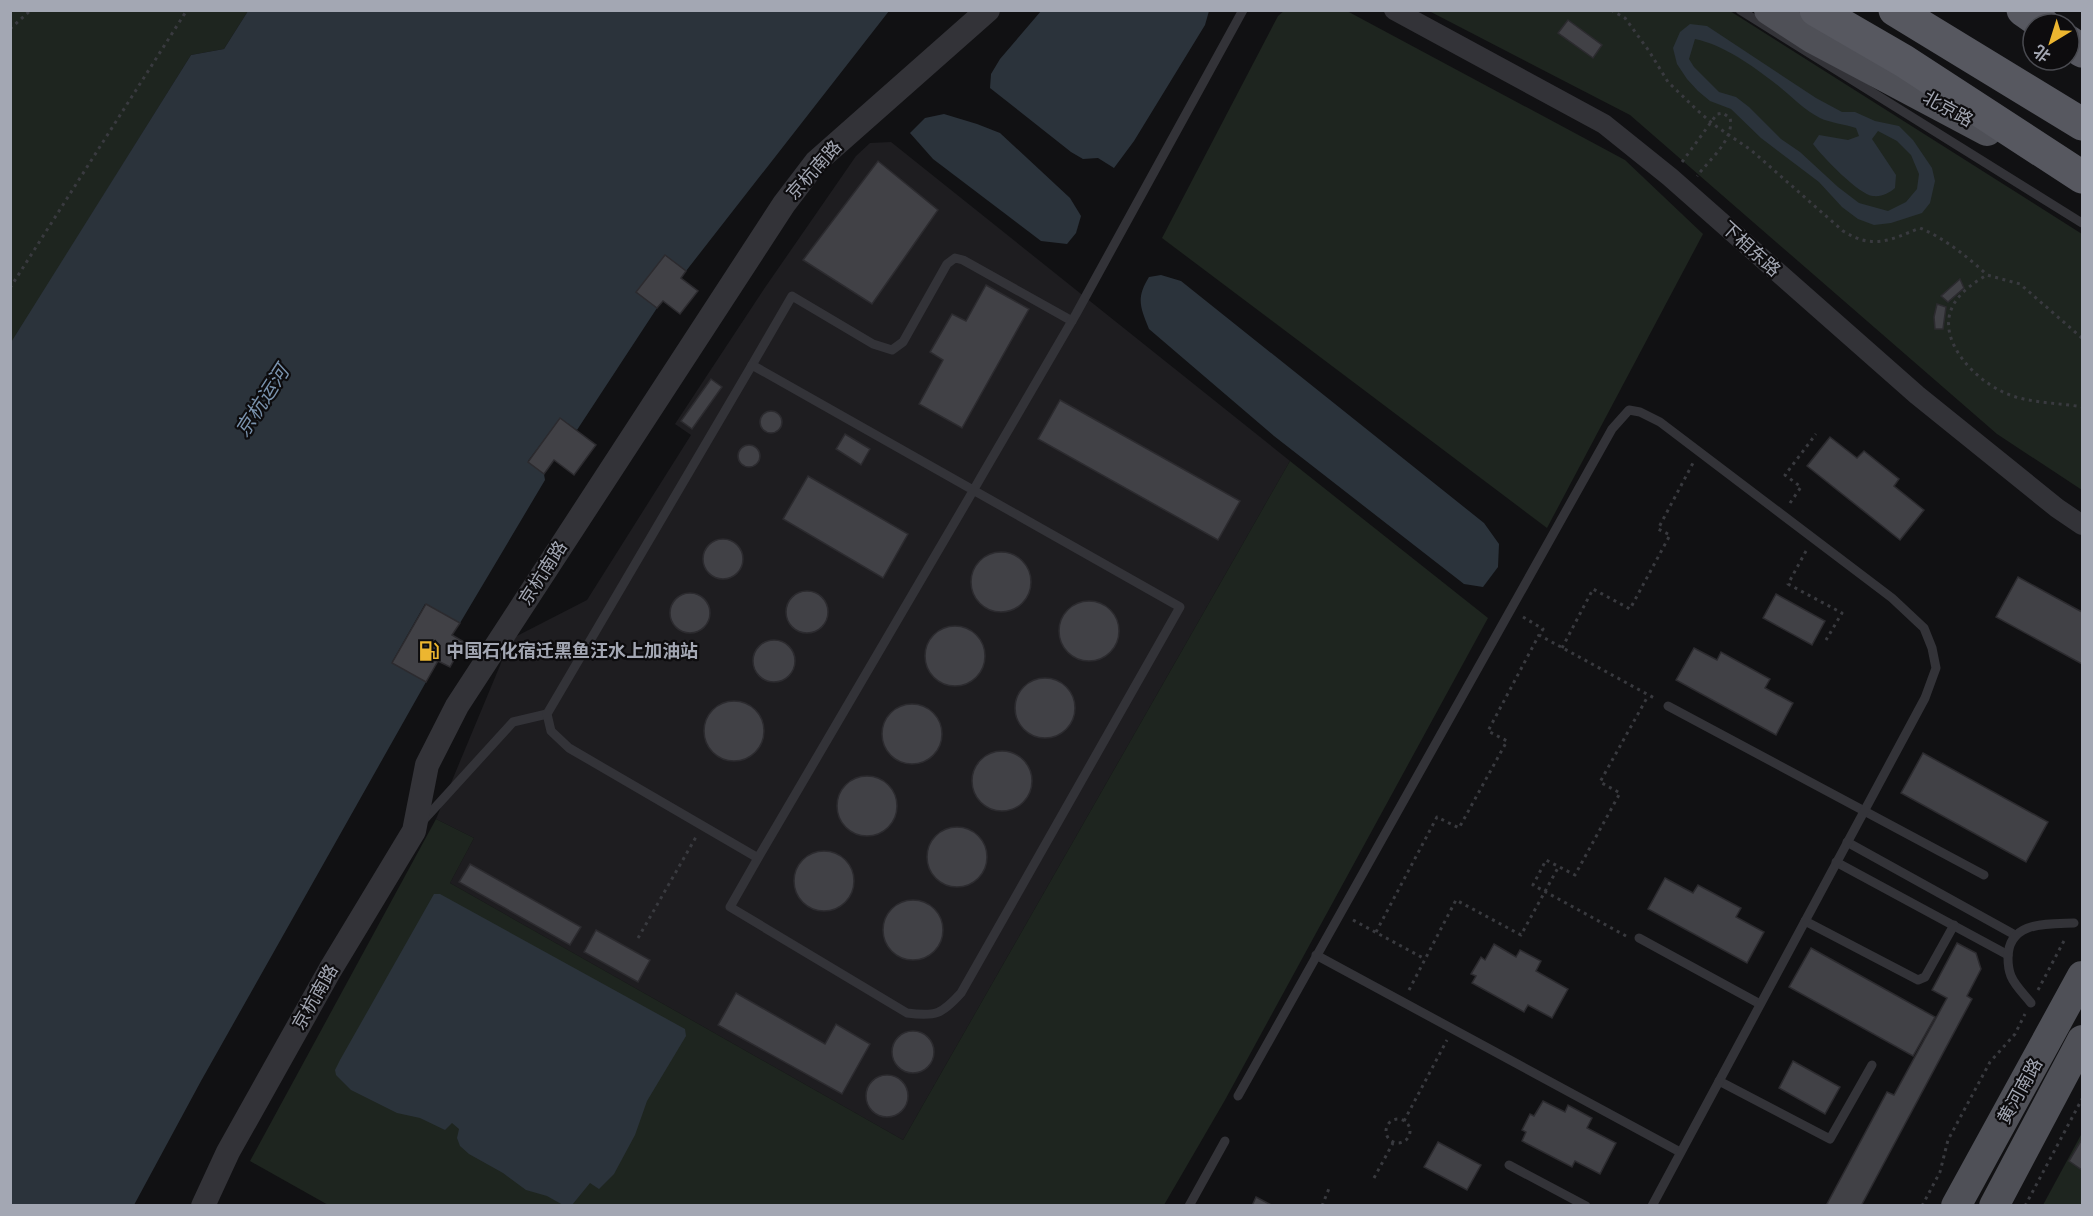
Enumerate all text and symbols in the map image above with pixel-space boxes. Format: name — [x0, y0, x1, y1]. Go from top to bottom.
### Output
north arrow — [2021, 12, 2081, 72]
text: 北 — [2030, 41, 2054, 66]
street label: 北京路 — [1919, 86, 1977, 132]
street label: 京杭南路 — [782, 136, 846, 204]
street label: 下相东路 — [1717, 217, 1785, 281]
water label: 京杭运河 — [230, 358, 296, 441]
street label: 京杭南路 — [514, 537, 572, 609]
fuel station icon: 中国石化宿迁黑鱼汪水上加油站 — [417, 639, 441, 663]
place label: 中国石化宿迁黑鱼汪水上加油站 — [446, 640, 698, 662]
street label: 京杭南路 — [287, 960, 343, 1034]
street label: 黄河南路 — [1993, 1054, 2047, 1128]

